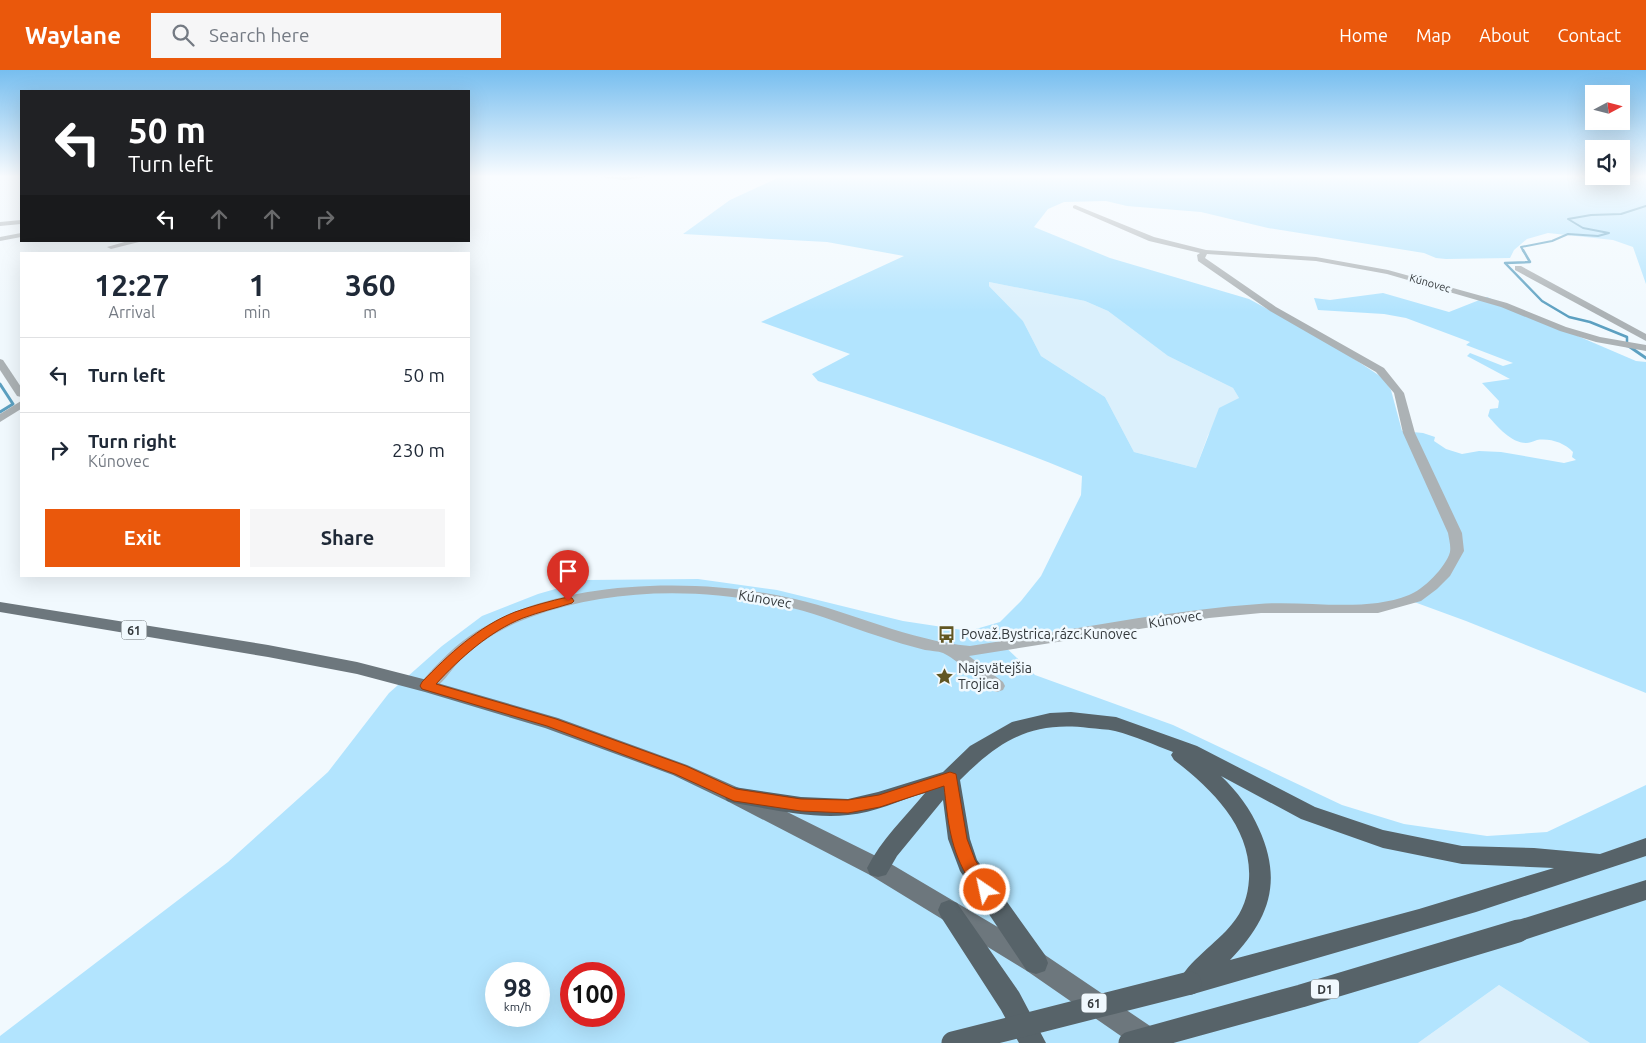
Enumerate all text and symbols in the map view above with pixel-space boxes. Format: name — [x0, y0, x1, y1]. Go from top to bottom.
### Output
search box — [151, 13, 501, 58]
icon: search — [169, 21, 197, 49]
text: Waylane — [25, 22, 121, 49]
text: Search here — [209, 24, 309, 46]
text: Home — [1339, 25, 1388, 45]
text: Map — [1416, 25, 1451, 45]
text: About — [1479, 25, 1529, 45]
text: Contact — [1557, 25, 1621, 45]
north arrow — [1585, 85, 1630, 130]
map controls — [1585, 85, 1630, 185]
icon: left — [45, 110, 110, 175]
text: 50 m — [128, 110, 206, 150]
button: sound — [1585, 140, 1630, 185]
text: Turn left — [128, 151, 213, 176]
icon: left — [152, 205, 180, 233]
icon: ahead — [205, 205, 233, 233]
icon: ahead — [258, 205, 286, 233]
icon: right — [311, 205, 339, 233]
text: 12:27 — [94, 268, 169, 302]
text: 1 — [249, 268, 266, 302]
text: 360 — [345, 268, 396, 302]
street label: Kúnovec — [1408, 271, 1452, 295]
text: Arrival — [109, 303, 155, 321]
text: min — [244, 303, 271, 321]
text: m — [363, 303, 377, 321]
icon: left — [45, 361, 73, 389]
text: Turn left — [88, 364, 166, 386]
text: 50 m — [403, 364, 445, 386]
text: Turn right — [88, 430, 176, 452]
icon: right — [45, 436, 73, 464]
text: 230 m — [392, 439, 445, 461]
text: Kúnovec — [88, 452, 149, 470]
button: Exit — [45, 509, 240, 567]
button: Share — [250, 509, 445, 567]
pin — [547, 550, 589, 601]
icon: arrive — [554, 557, 582, 585]
street label: Kúnovec — [737, 586, 793, 612]
street label: Kúnovec — [1147, 607, 1203, 631]
road number: 61 — [122, 620, 146, 640]
bus stop icon: Považ.Bystrica,rázc.Kunovec — [937, 624, 957, 644]
place label: Považ.Bystrica,rázc.Kunovec — [961, 626, 1137, 642]
place label: Najsvätejšia Trojica — [958, 660, 1032, 692]
place icon: Najsvätejšia Trojica — [934, 666, 954, 686]
position arrow — [958, 863, 1010, 915]
speed limit sign: 100 — [560, 962, 625, 1027]
text: 98 — [503, 974, 532, 1002]
road number: D1 — [1311, 980, 1339, 999]
road number: 61 — [1082, 994, 1106, 1012]
text: km/h — [504, 1000, 531, 1013]

